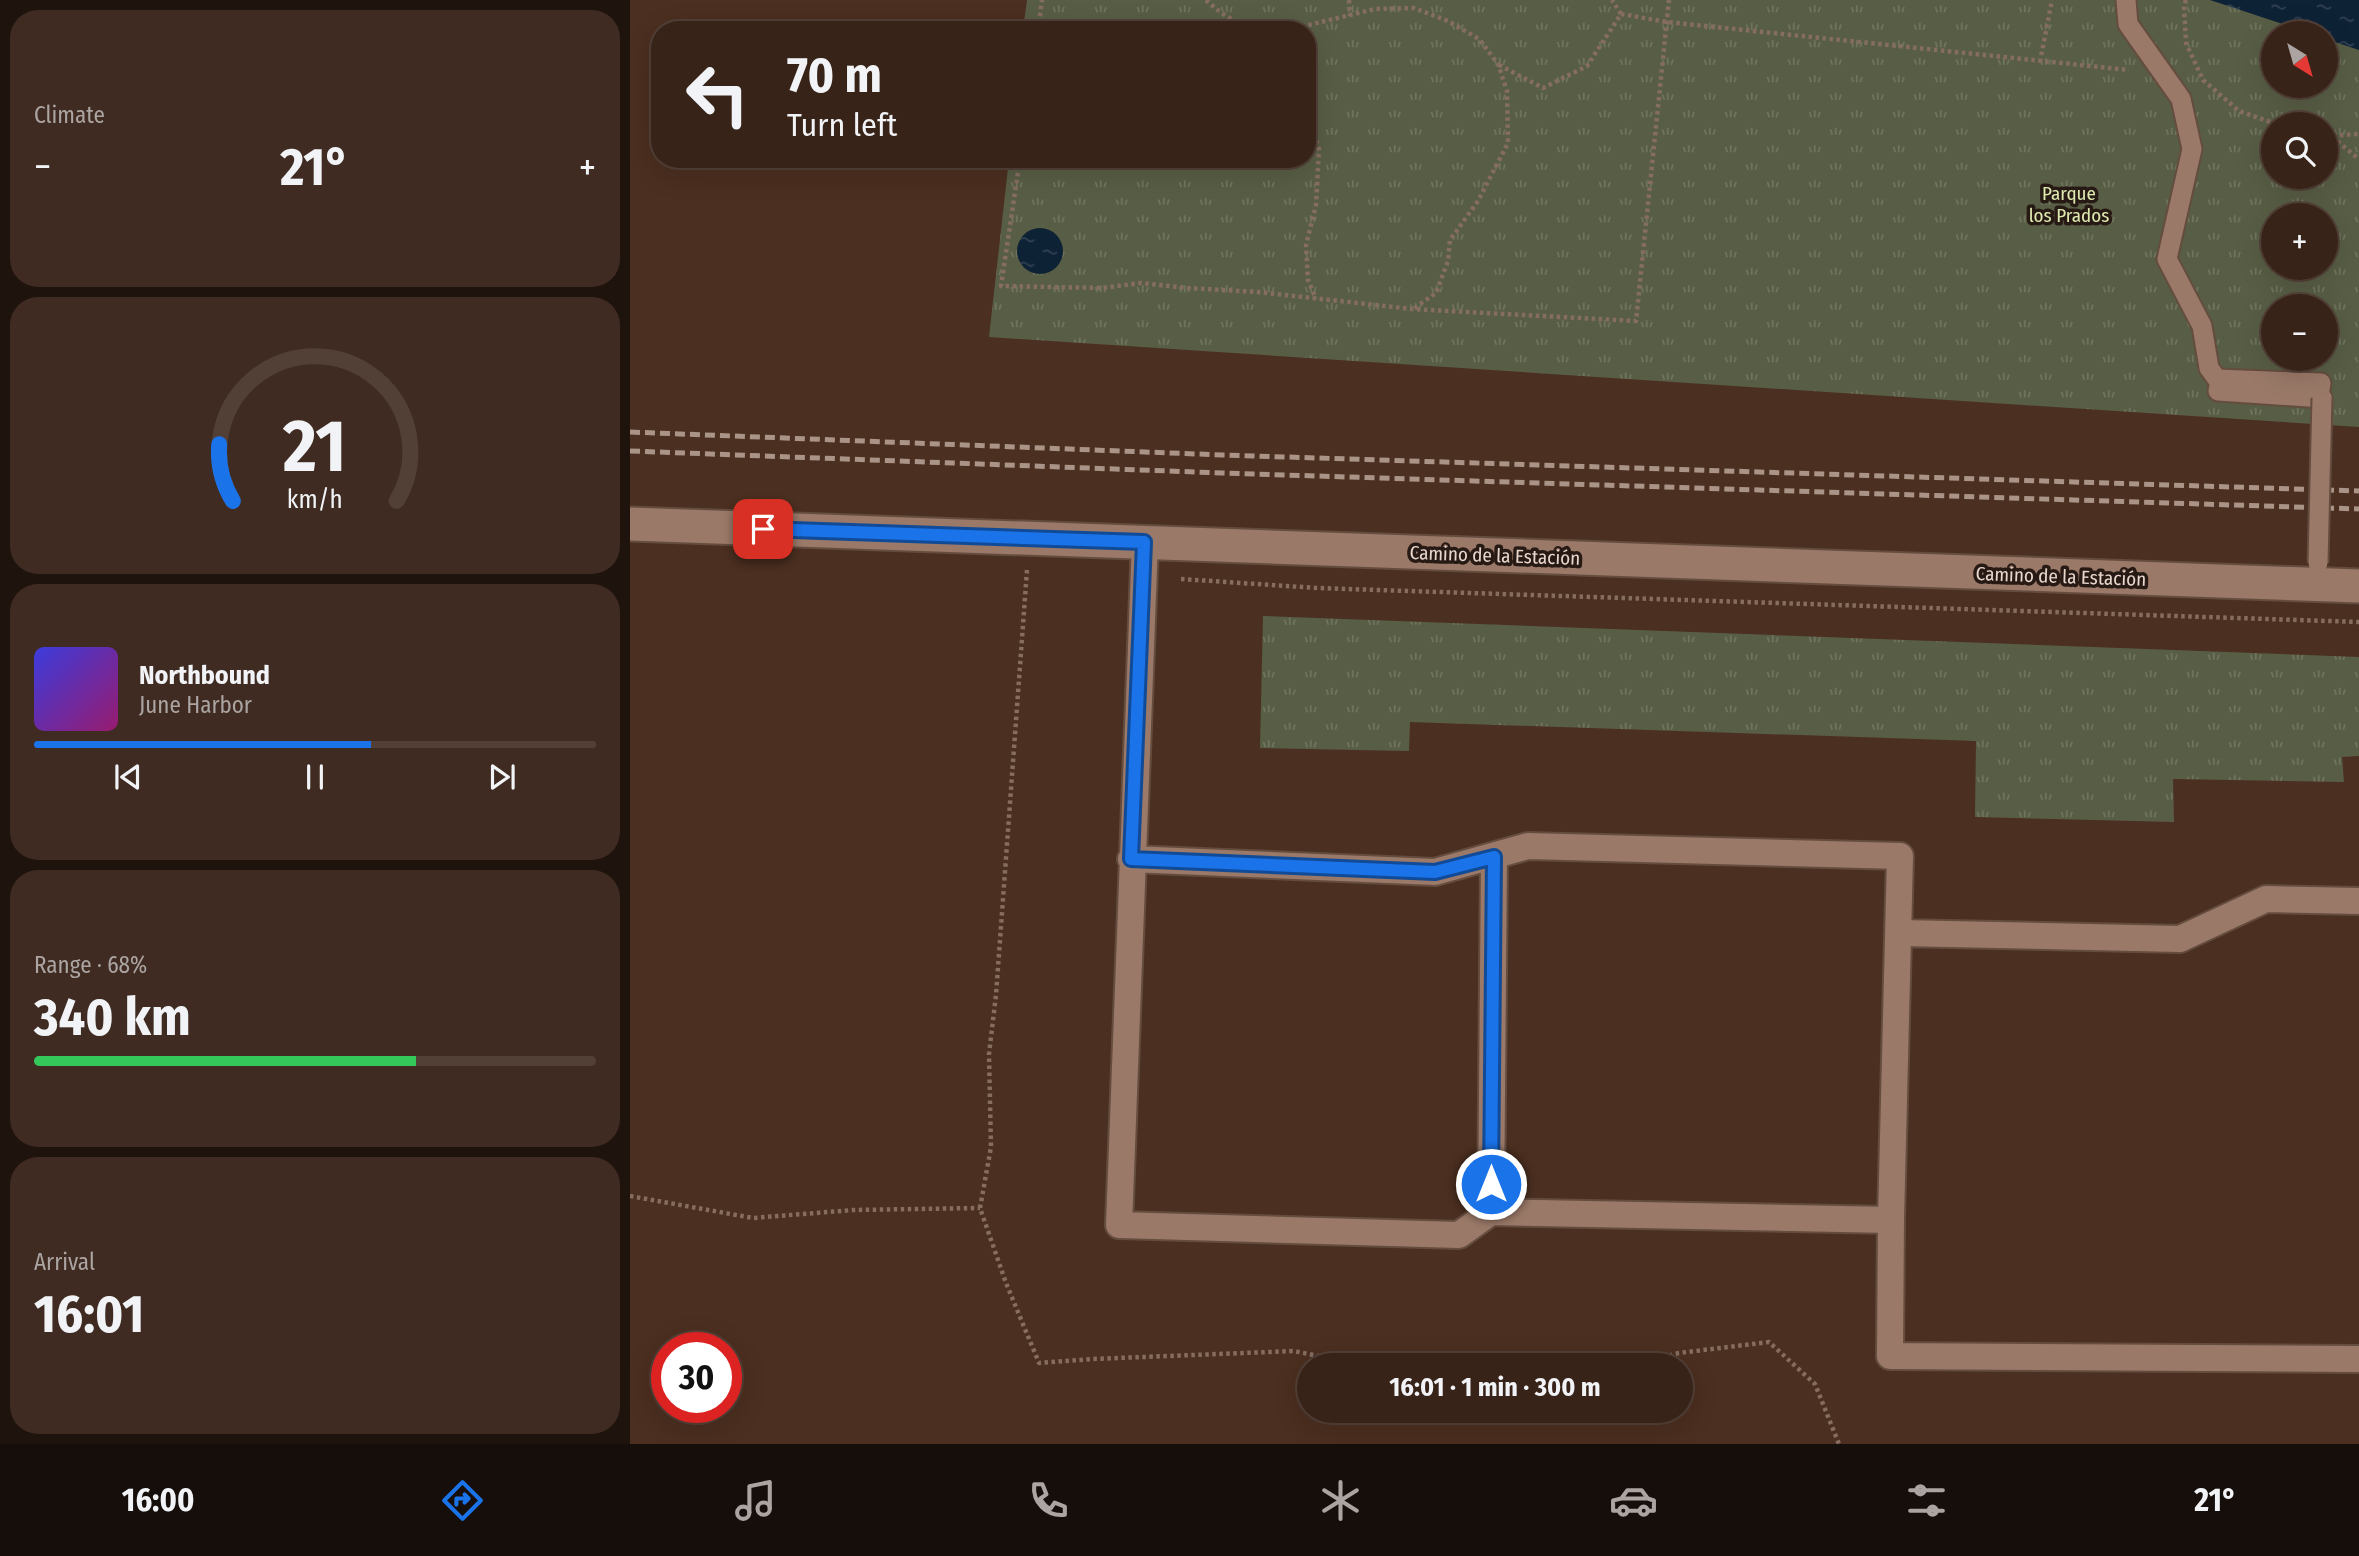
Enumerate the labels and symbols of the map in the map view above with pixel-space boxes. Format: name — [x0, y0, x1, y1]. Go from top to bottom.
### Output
north arrow — [2261, 21, 2338, 98]
park label: Parque los Prados — [2029, 182, 2109, 227]
pin — [733, 499, 793, 559]
street label: Camino de la Estación — [1409, 541, 1581, 570]
street label: Camino de la Estación — [1975, 562, 2147, 591]
position arrow — [1454, 1147, 1528, 1221]
speed limit sign: 30 — [651, 1332, 742, 1423]

